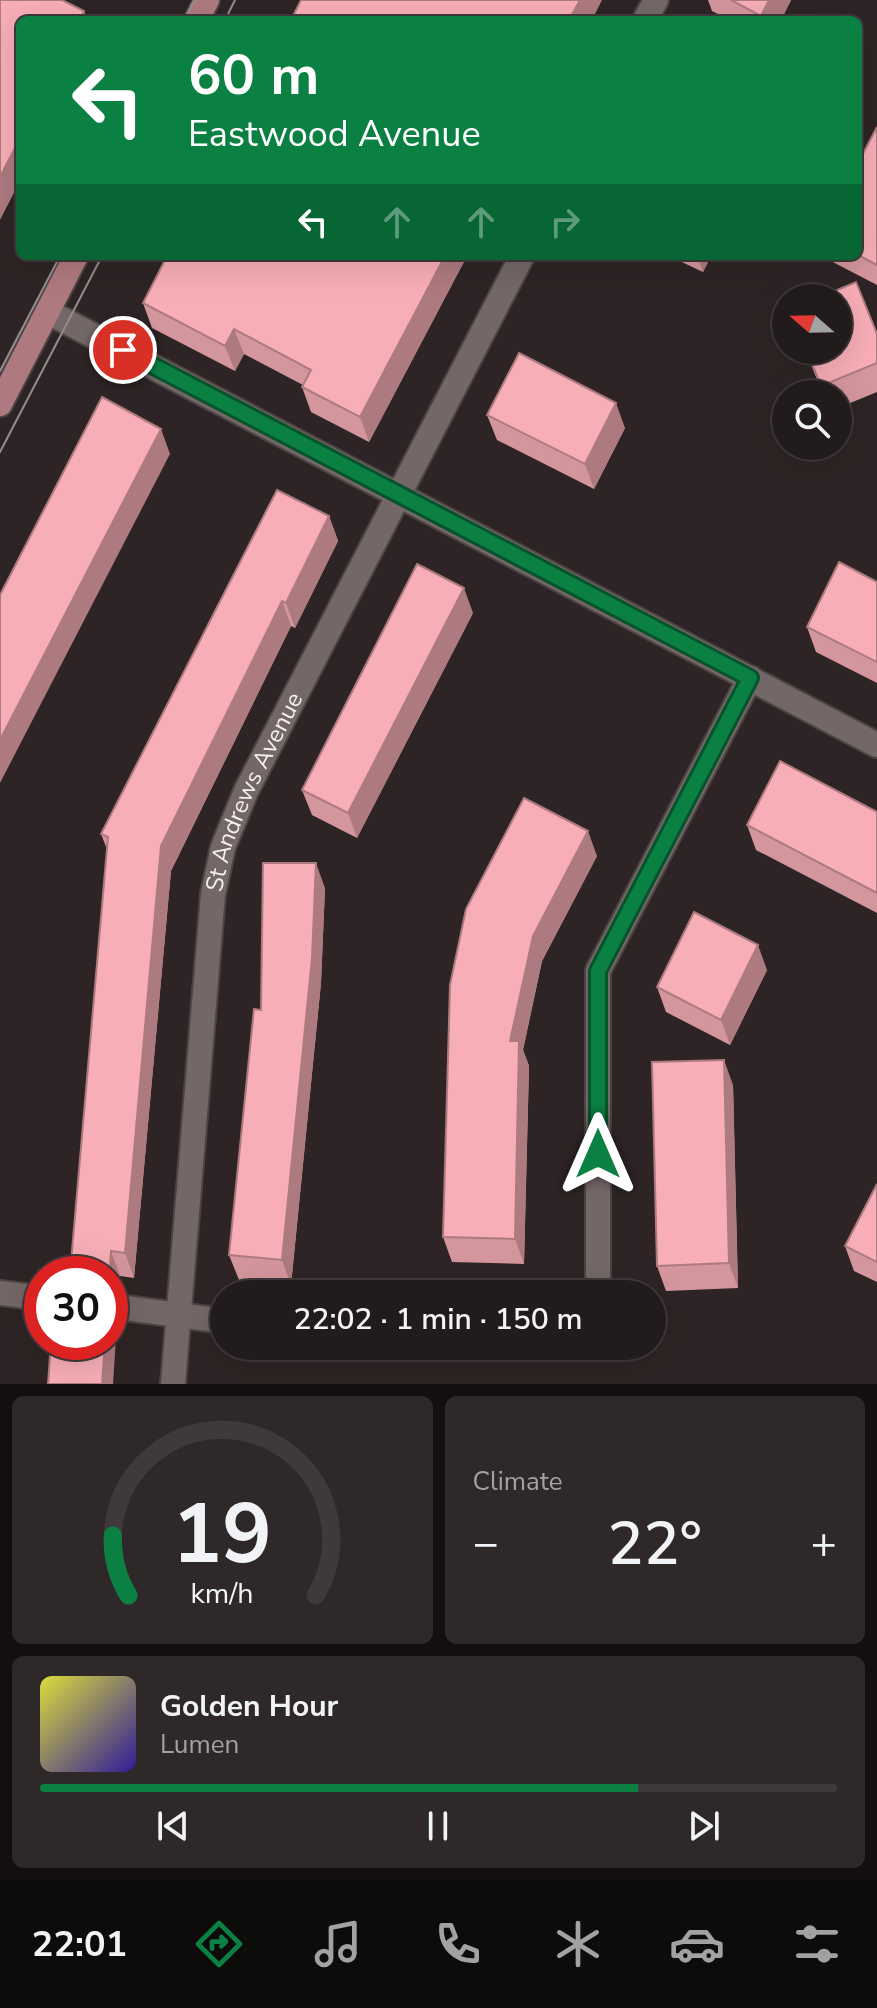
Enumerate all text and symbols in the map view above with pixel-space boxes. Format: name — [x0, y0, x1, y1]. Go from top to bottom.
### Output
text: 60 m — [188, 37, 319, 114]
icon: left — [56, 48, 160, 152]
text: Eastwood Avenue — [188, 110, 481, 159]
icon: left — [291, 200, 335, 244]
icon: ahead — [375, 200, 419, 244]
icon: ahead — [459, 200, 503, 244]
icon: right — [543, 200, 587, 244]
north arrow — [772, 284, 852, 364]
map controls — [772, 284, 852, 460]
pin — [89, 316, 157, 384]
icon: arrive — [101, 328, 145, 372]
button: search — [772, 380, 852, 460]
street label: St Andrews Avenue — [198, 687, 310, 894]
position arrow — [556, 1112, 640, 1196]
speed limit sign: 30 — [24, 1256, 128, 1360]
text: 22:02 · 1 min · 150 m — [293, 1299, 583, 1340]
text: Climate — [473, 1464, 563, 1499]
text: 19 — [172, 1478, 272, 1591]
text: 22° — [608, 1503, 702, 1585]
text: − — [473, 1514, 499, 1574]
text: + — [811, 1514, 837, 1574]
text: km/h — [191, 1574, 254, 1613]
text: Golden Hour — [160, 1686, 338, 1727]
text: Lumen — [160, 1727, 239, 1762]
icon: previous — [151, 1804, 195, 1848]
icon: pause — [416, 1804, 460, 1848]
icon: next — [682, 1804, 726, 1848]
icon: directions — [191, 1916, 247, 1972]
icon: music — [310, 1916, 366, 1972]
icon: phone — [430, 1916, 486, 1972]
icon: climate — [550, 1916, 606, 1972]
icon: car — [669, 1916, 725, 1972]
icon: filters — [789, 1916, 845, 1972]
text: 22:01 — [32, 1920, 127, 1969]

